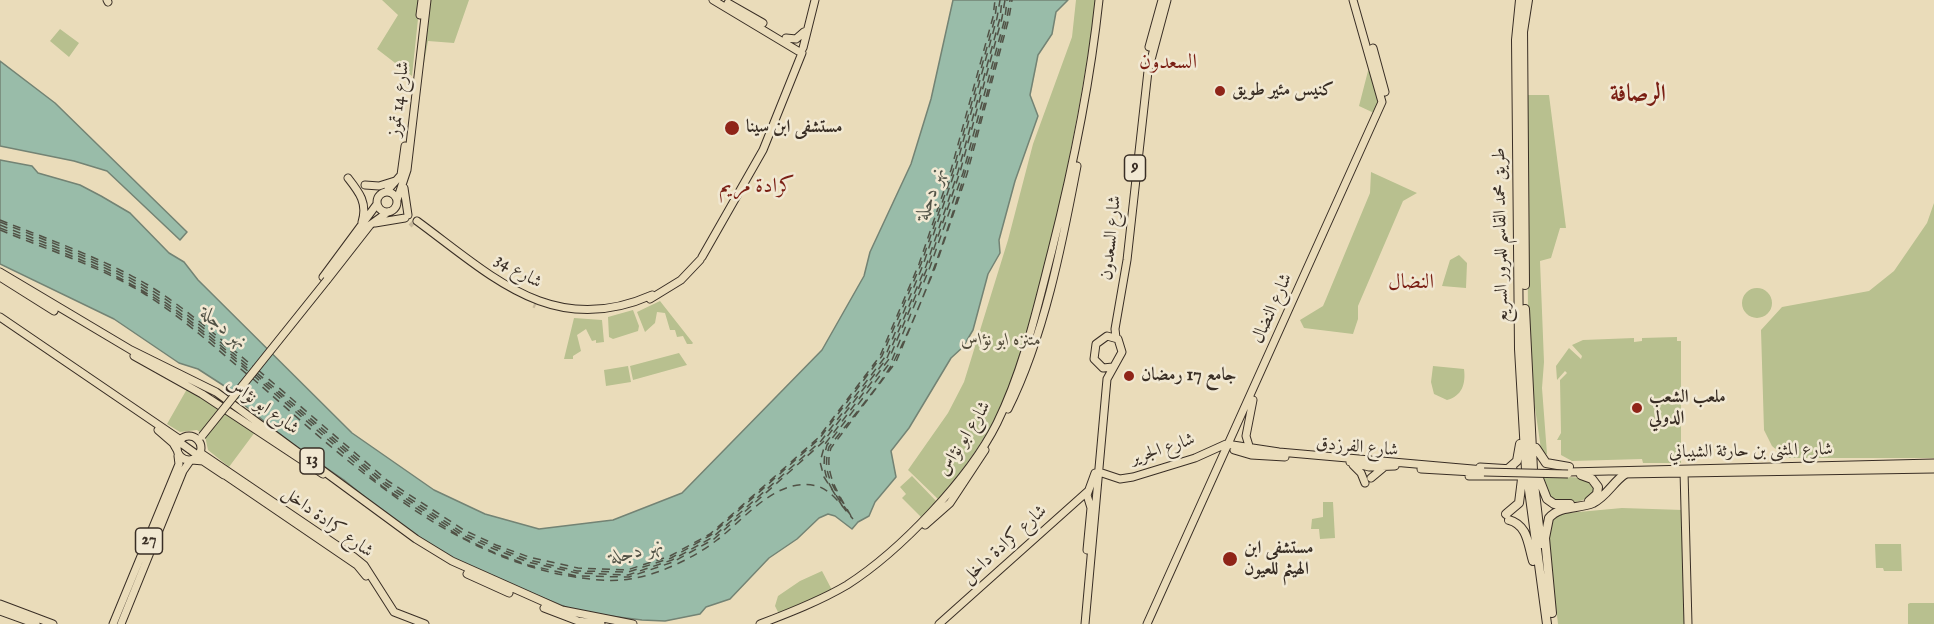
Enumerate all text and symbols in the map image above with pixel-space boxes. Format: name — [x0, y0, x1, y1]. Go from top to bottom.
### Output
district label: السعدون — [1139, 51, 1197, 77]
street label: شارع 14 تموز — [385, 60, 415, 138]
place label: كنيس مئير طويق — [1232, 80, 1334, 102]
district label: الرصافة — [1610, 82, 1666, 110]
marker: كنيس مئير طويق — [1213, 84, 1227, 98]
place label: مستشفى ابن سينا — [746, 117, 843, 139]
marker: مستشفى ابن سينا — [723, 119, 741, 137]
street label: طريق محمد القاسم للمرور السريع — [1490, 147, 1514, 323]
road number: 9 — [1124, 155, 1146, 181]
water label: نهر دجلة — [912, 164, 952, 224]
district label: كرادة مريم — [719, 175, 795, 201]
street label: شارع السعدون — [1097, 195, 1127, 281]
street label: شارع 34 — [491, 250, 545, 294]
street label: شارع النضال — [1248, 271, 1298, 347]
district label: النضال — [1388, 271, 1434, 297]
water label: نهر دجلة — [194, 302, 252, 356]
park label: متنزه ابو نؤاس — [961, 330, 1041, 352]
place label: جامع 17 رمضان — [1141, 365, 1236, 387]
marker: جامع 17 رمضان — [1122, 369, 1136, 383]
street label: شارع ابو نؤاس — [222, 374, 302, 440]
place label: ملعب الشعب الدولي — [1649, 387, 1726, 430]
street label: شارع ابو نؤاس — [934, 398, 996, 480]
marker: ملعب الشعب الدولي — [1630, 401, 1644, 415]
street label: شارع الجرير — [1128, 429, 1198, 471]
street label: شارع الفرزدق — [1315, 434, 1399, 462]
street label: شارع المثنى بن حارثة الشيباني — [1669, 440, 1833, 464]
road number: 13 — [300, 448, 324, 474]
street label: شارع كرادة داخل — [277, 483, 377, 563]
street label: شارع كرادة داخل — [958, 501, 1052, 589]
road number: 27 — [136, 528, 162, 554]
water label: نهر دجلة — [608, 534, 666, 572]
place label: مستشفى ابن الهيثم للعيون — [1244, 538, 1313, 580]
marker: مستشفى ابن الهيثم للعيون — [1221, 550, 1239, 568]

